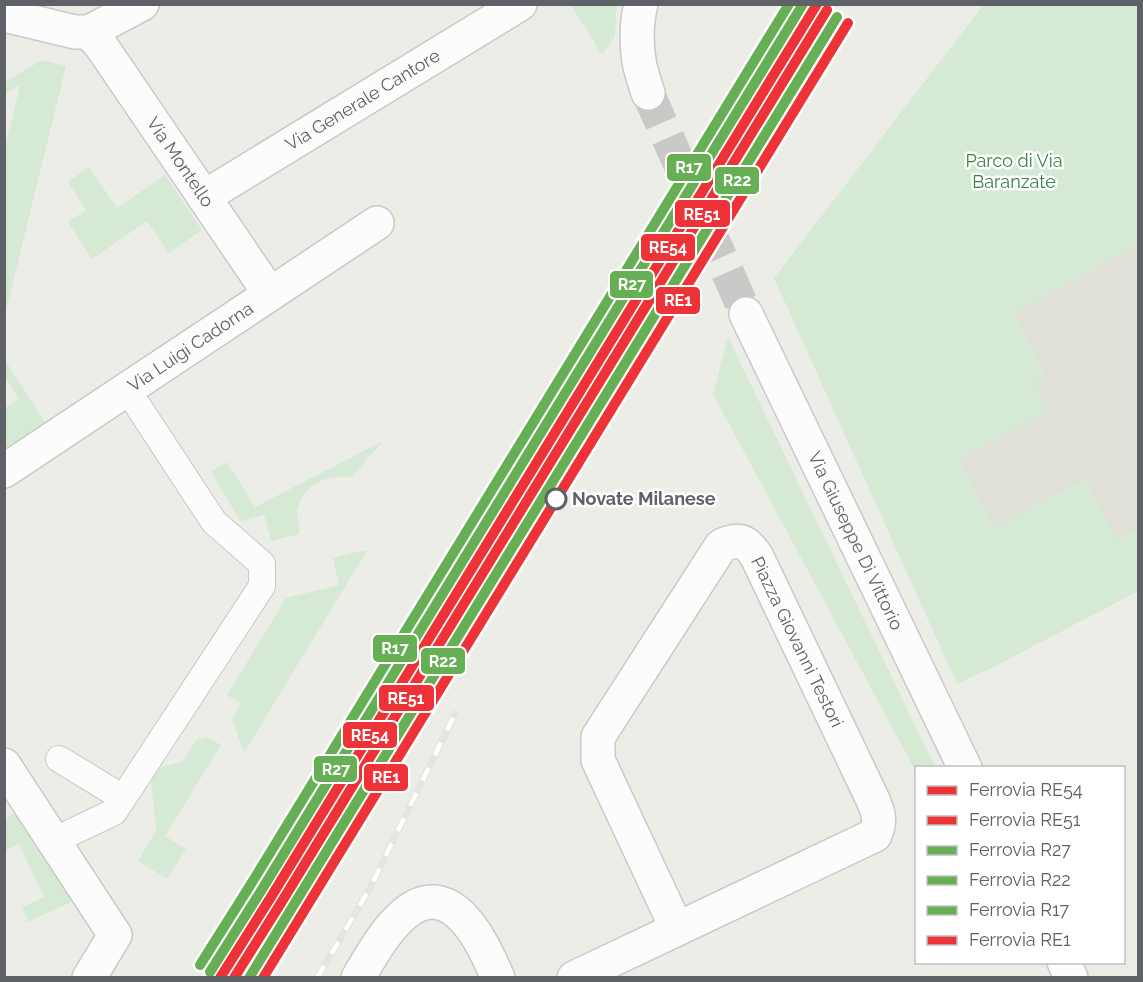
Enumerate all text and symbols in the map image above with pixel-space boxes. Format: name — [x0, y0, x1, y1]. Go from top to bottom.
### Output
street label: Via Generale Cantore — [281, 44, 444, 155]
street label: Via Montello — [143, 113, 219, 211]
park label: Parco di Via Baranzate — [965, 150, 1063, 192]
line badge: R17 — [666, 153, 712, 182]
text: R17 — [675, 158, 703, 177]
line badge: R22 — [714, 166, 760, 195]
text: R22 — [723, 171, 751, 190]
line badge: RE51 — [674, 199, 731, 228]
text: RE51 — [683, 205, 721, 224]
line badge: RE54 — [640, 233, 696, 262]
text: RE54 — [649, 238, 687, 257]
line badge: R27 — [609, 270, 654, 299]
text: R27 — [618, 275, 646, 294]
line badge: RE1 — [655, 286, 701, 315]
text: RE1 — [664, 291, 692, 310]
street label: Via Luigi Cadorna — [124, 297, 257, 396]
street label: Via Giuseppe Di Vittorio — [804, 448, 908, 634]
marker: Novate Milanese — [545, 488, 567, 510]
place label: Novate Milanese — [572, 488, 716, 509]
street label: Piazza Giovanni Testori — [747, 553, 848, 731]
line badge: R17 — [372, 634, 418, 663]
text: R17 — [381, 639, 409, 658]
line badge: R22 — [420, 647, 466, 675]
text: R22 — [429, 652, 457, 671]
line badge: RE51 — [378, 684, 435, 712]
text: RE51 — [387, 689, 425, 708]
line badge: RE54 — [342, 721, 398, 749]
text: RE54 — [351, 726, 389, 745]
line badge: R27 — [313, 755, 358, 783]
text: R27 — [322, 760, 350, 779]
line badge: RE1 — [363, 763, 409, 792]
legend — [915, 766, 1125, 964]
text: RE1 — [372, 768, 400, 787]
text: Ferrovia RE54 — [969, 779, 1083, 800]
text: Ferrovia RE51 — [969, 809, 1081, 830]
text: Ferrovia R27 — [969, 839, 1071, 860]
text: Ferrovia R22 — [969, 869, 1071, 890]
text: Ferrovia R17 — [969, 899, 1070, 920]
text: Ferrovia RE1 — [969, 929, 1071, 950]

